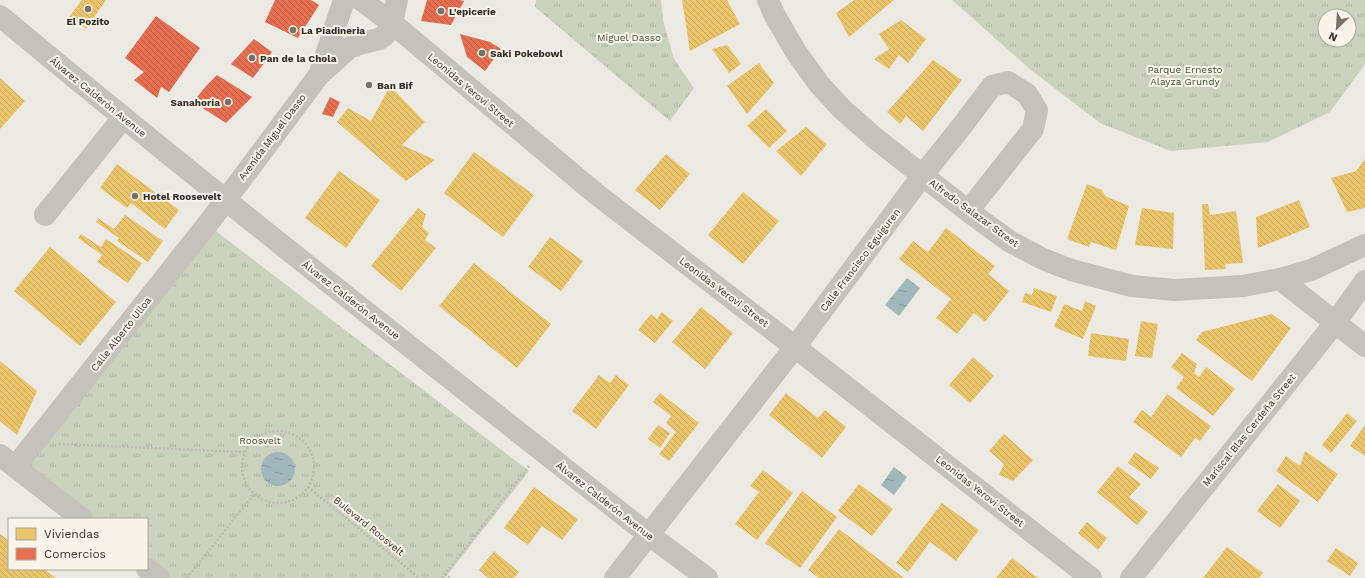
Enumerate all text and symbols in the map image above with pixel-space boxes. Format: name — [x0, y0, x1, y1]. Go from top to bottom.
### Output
marker: El Pozito — [83, 4, 93, 14]
marker: L'epicerie — [436, 6, 446, 16]
place label: L'epicerie — [449, 6, 496, 17]
north arrow — [1317, 8, 1357, 48]
place label: El Pozito — [66, 16, 110, 27]
marker: La Piadineria — [288, 25, 298, 35]
place label: La Piadineria — [301, 25, 365, 36]
text: N — [1327, 29, 1339, 44]
park label: Miguel Dasso — [597, 32, 661, 43]
marker: Saki Pokebowl — [477, 48, 487, 58]
place label: Saki Pokebowl — [490, 48, 564, 59]
street label: Leonidas Yerovi Street — [426, 51, 517, 130]
marker: Pan de la Chola — [247, 53, 257, 63]
place label: Pan de la Chola — [260, 53, 337, 64]
street label: Álvarez Calderón Avenue — [48, 55, 149, 139]
park label: Parque Ernesto Alayza Grundy — [1147, 64, 1223, 87]
marker: Ban Bif — [364, 80, 374, 90]
place label: Ban Bif — [377, 80, 413, 91]
street label: Avenida Miguel Dasso — [236, 92, 308, 182]
place label: Sanahoria — [171, 97, 220, 108]
marker: Sanahoria — [223, 97, 233, 107]
street label: Alfredo Salazar Street — [927, 177, 1022, 250]
marker: Hotel Roosevelt — [130, 191, 140, 201]
place label: Hotel Roosevelt — [143, 191, 222, 202]
street label: Calle Francisco Eguiguren — [818, 206, 902, 314]
street label: Leonidas Yerovi Street — [677, 255, 771, 330]
street label: Álvarez Calderón Avenue — [300, 258, 402, 342]
street label: Calle Alberto Ulloa — [89, 294, 154, 373]
street label: Mariscal Blas Cerdeña Street — [1200, 371, 1298, 488]
park label: Roosvelt — [239, 435, 282, 446]
street label: Leonidas Yerovi Street — [934, 453, 1027, 529]
street label: Álvarez Calderón Avenue — [554, 459, 656, 543]
street label: Bulevard Roosvelt — [332, 494, 407, 558]
legend — [8, 518, 148, 570]
text: Viviendas — [44, 527, 99, 541]
text: Comercios — [44, 547, 106, 561]

